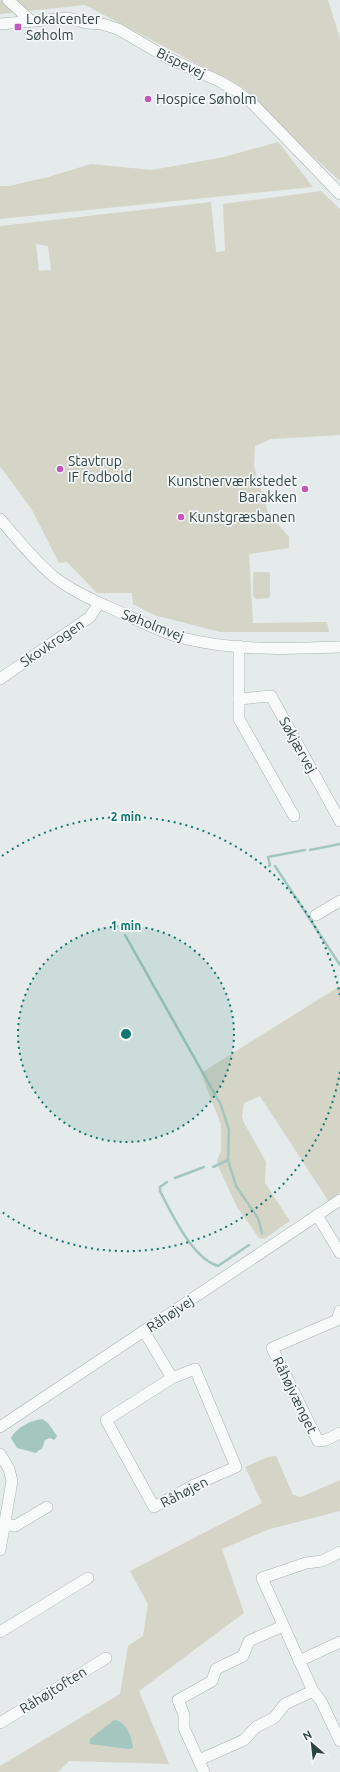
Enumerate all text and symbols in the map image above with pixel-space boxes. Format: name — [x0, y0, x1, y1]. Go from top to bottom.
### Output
place label: Lokalcenter Søholm — [26, 11, 101, 43]
marker: Lokalcenter Søholm — [13, 22, 23, 32]
street label: Bispevej — [154, 44, 208, 82]
place label: Hospice Søholm — [156, 91, 256, 107]
marker: Hospice Søholm — [143, 94, 153, 104]
place label: Stavtrup IF fodbold — [68, 453, 132, 485]
marker: Stavtrup IF fodbold — [55, 464, 65, 474]
place label: Kunstnerværkstedet Barakken — [168, 473, 297, 505]
marker: Kunstnerværkstedet Barakken — [300, 484, 310, 494]
place label: Kunstgræsbanen — [189, 509, 296, 525]
marker: Kunstgræsbanen — [176, 512, 186, 522]
street label: Søholmvej — [120, 606, 186, 644]
street label: Skovkrogen — [17, 616, 87, 670]
street label: Søkjærvej — [276, 714, 320, 776]
text: 2 min — [111, 810, 141, 823]
text: 1 min — [111, 919, 141, 932]
centre of rings — [119, 1027, 133, 1041]
street label: Råhøjvej — [143, 1292, 197, 1336]
street label: Råhøjvænget — [270, 1354, 321, 1436]
street label: Råhøjen — [158, 1473, 210, 1511]
street label: Råhøjtoften — [17, 1663, 89, 1717]
north arrow — [292, 1724, 332, 1764]
text: N — [301, 1728, 314, 1742]

